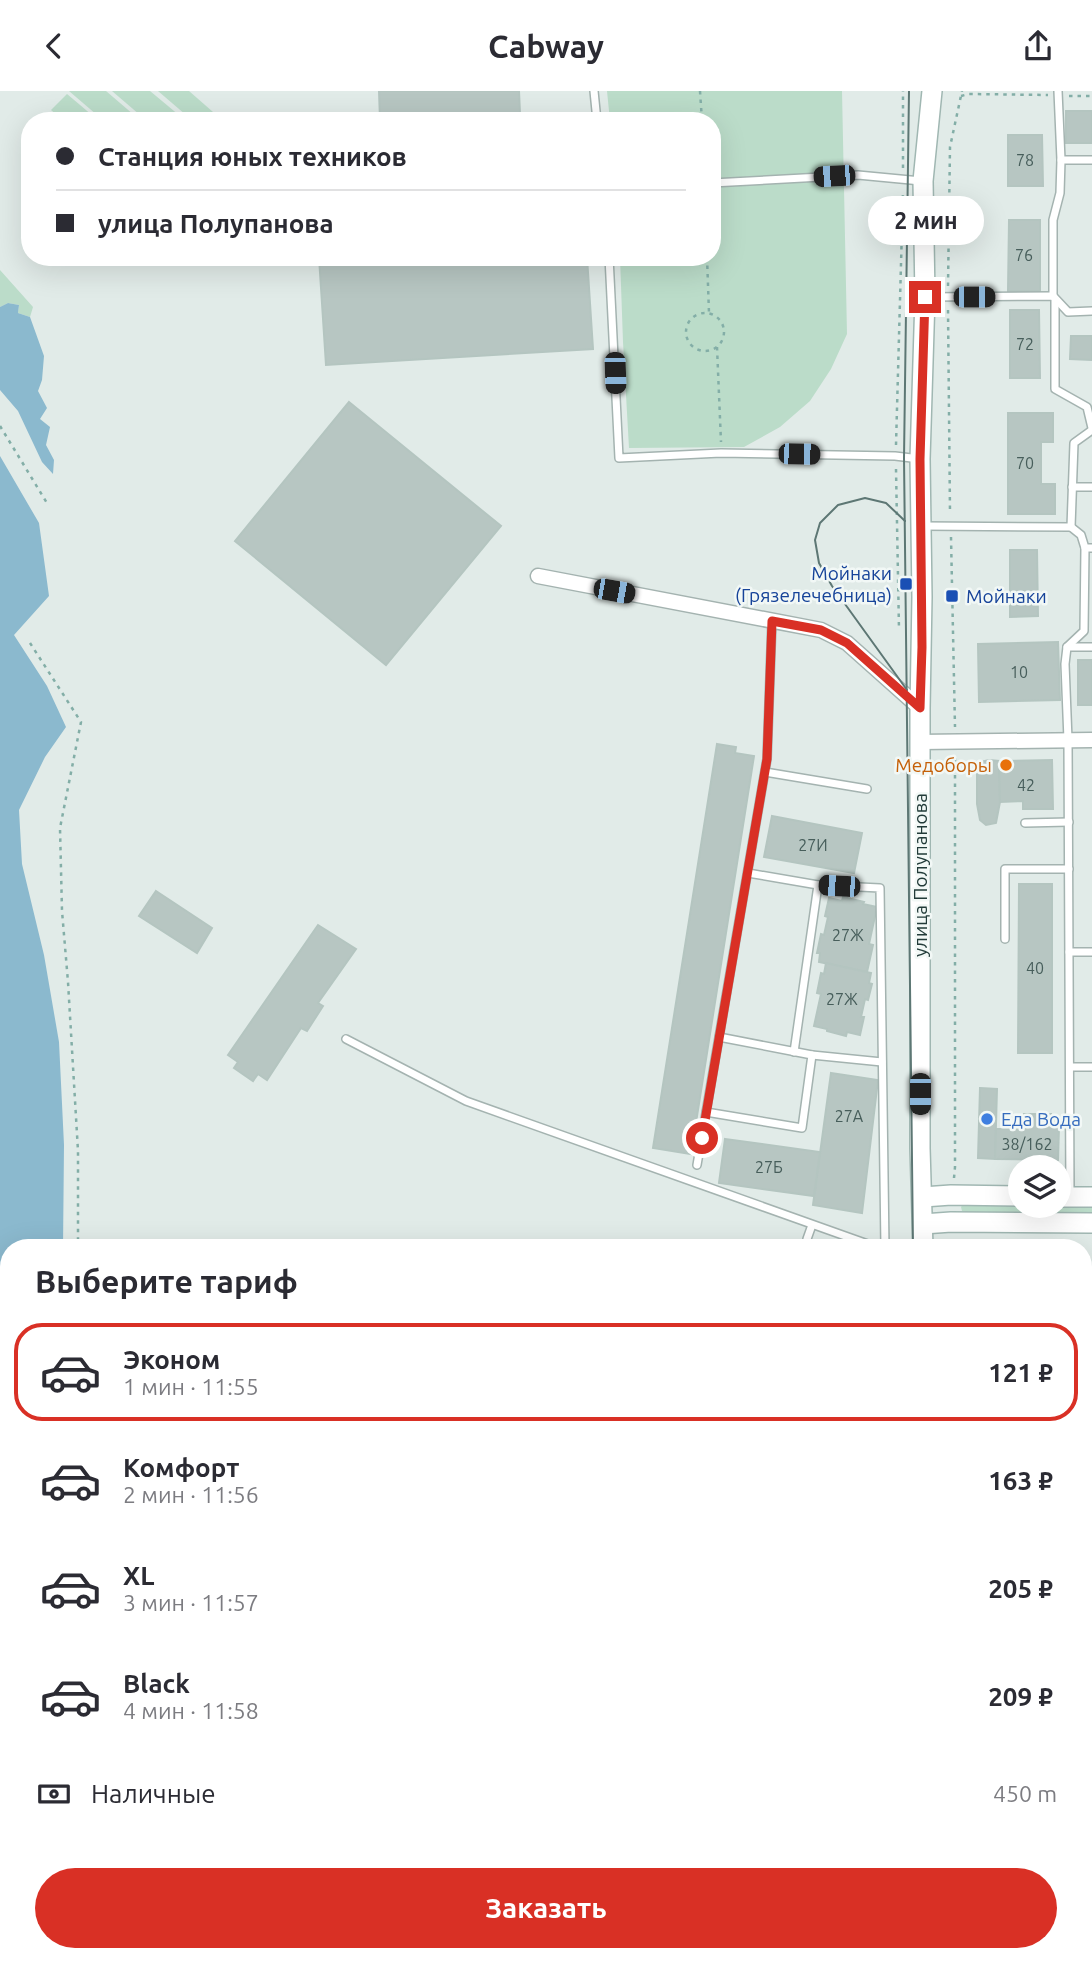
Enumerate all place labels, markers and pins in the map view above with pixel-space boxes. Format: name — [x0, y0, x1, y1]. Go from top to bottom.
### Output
place label: Мойнаки (Грязелечебница) — [735, 562, 892, 606]
marker: Мойнаки (Грязелечебница) — [898, 576, 914, 592]
place label: Мойнаки — [966, 585, 1047, 607]
marker: Мойнаки — [944, 588, 960, 604]
place label: Медоборы — [895, 754, 992, 776]
marker: Медоборы — [998, 757, 1014, 773]
place label: Еда Вода — [1001, 1108, 1081, 1130]
marker: Еда Вода — [979, 1111, 995, 1127]

